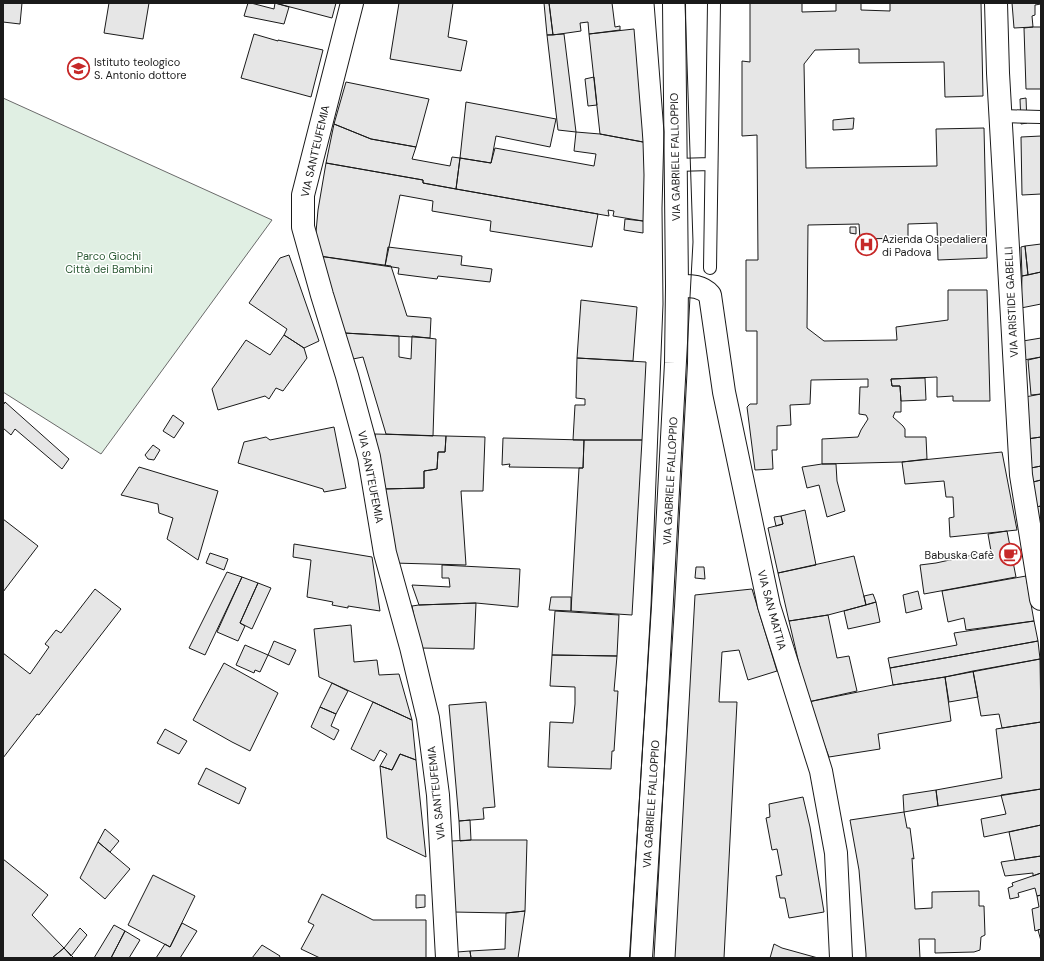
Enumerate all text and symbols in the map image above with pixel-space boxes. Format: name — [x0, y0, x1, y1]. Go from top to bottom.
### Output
school or university icon: Istituto teologico S. Antonio dottore — [65, 55, 91, 81]
place label: Istituto teologico S. Antonio dottore — [94, 55, 187, 82]
street label: VIA GABRIELE FALLOPPIO — [667, 93, 683, 221]
street label: VIA SANT'EUFEMIA — [298, 104, 332, 198]
hospital icon: Azienda Ospedaliera di Padova — [853, 232, 879, 258]
place label: Azienda Ospedaliera di Padova — [882, 232, 987, 259]
street label: VIA ARISTIDE GABELLI — [1001, 246, 1021, 358]
park label: Parco Giochi Città dei Bambini — [65, 249, 153, 276]
street label: VIA GABRIELE FALLOPPIO — [660, 417, 680, 545]
street label: VIA SANT'EUFEMIA — [355, 430, 387, 524]
cafe icon: Babuska Cafè — [997, 542, 1023, 568]
place label: Babuska Cafè — [925, 548, 994, 562]
street label: VIA SAN MATTIA — [755, 568, 789, 652]
street label: VIA GABRIELE FALLOPPIO — [640, 739, 662, 869]
street label: VIA SANT'EUFEMIA — [424, 746, 448, 840]

